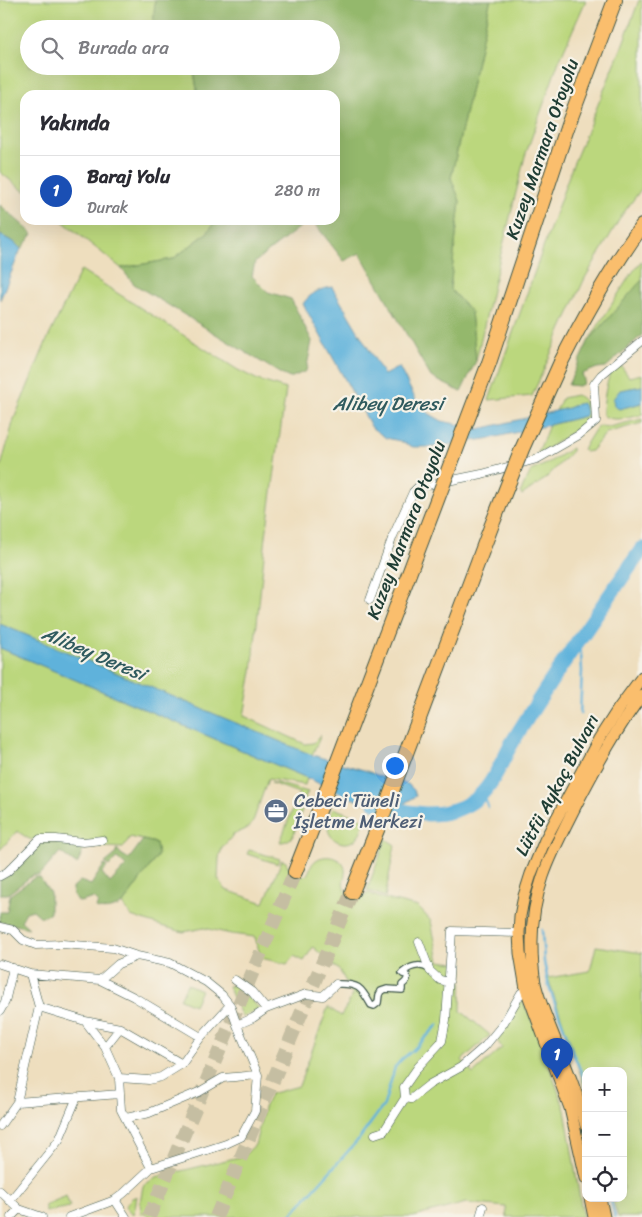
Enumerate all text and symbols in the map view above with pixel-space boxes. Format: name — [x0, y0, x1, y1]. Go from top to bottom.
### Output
search box — [20, 20, 340, 75]
text: Burada ara — [78, 31, 169, 64]
icon: search — [38, 34, 66, 62]
street label: Kuzey Marmara Otoyolu — [496, 54, 588, 244]
text: Yakında — [40, 104, 110, 142]
text: Baraj Yolu — [87, 160, 170, 193]
text: 1 — [53, 176, 59, 205]
text: 280 m — [275, 176, 320, 205]
text: Durak — [87, 193, 128, 222]
water label: Alibey Deresi — [332, 387, 447, 420]
street label: Kuzey Marmara Otoyolu — [357, 436, 455, 624]
water label: Alibey Deresi — [36, 616, 154, 692]
street label: Lütfü Aykaç Bulvarı — [506, 708, 608, 862]
your location — [382, 753, 408, 779]
place label: Cebeci Tüneli İşletme Merkezi — [293, 785, 424, 838]
office icon: Cebeci Tüneli İşletme Merkezi — [263, 798, 289, 824]
pin: 1 — [541, 1038, 573, 1079]
map controls — [582, 1067, 627, 1202]
button: + — [582, 1067, 627, 1112]
button: − — [582, 1112, 627, 1157]
button: locate — [582, 1157, 627, 1202]

